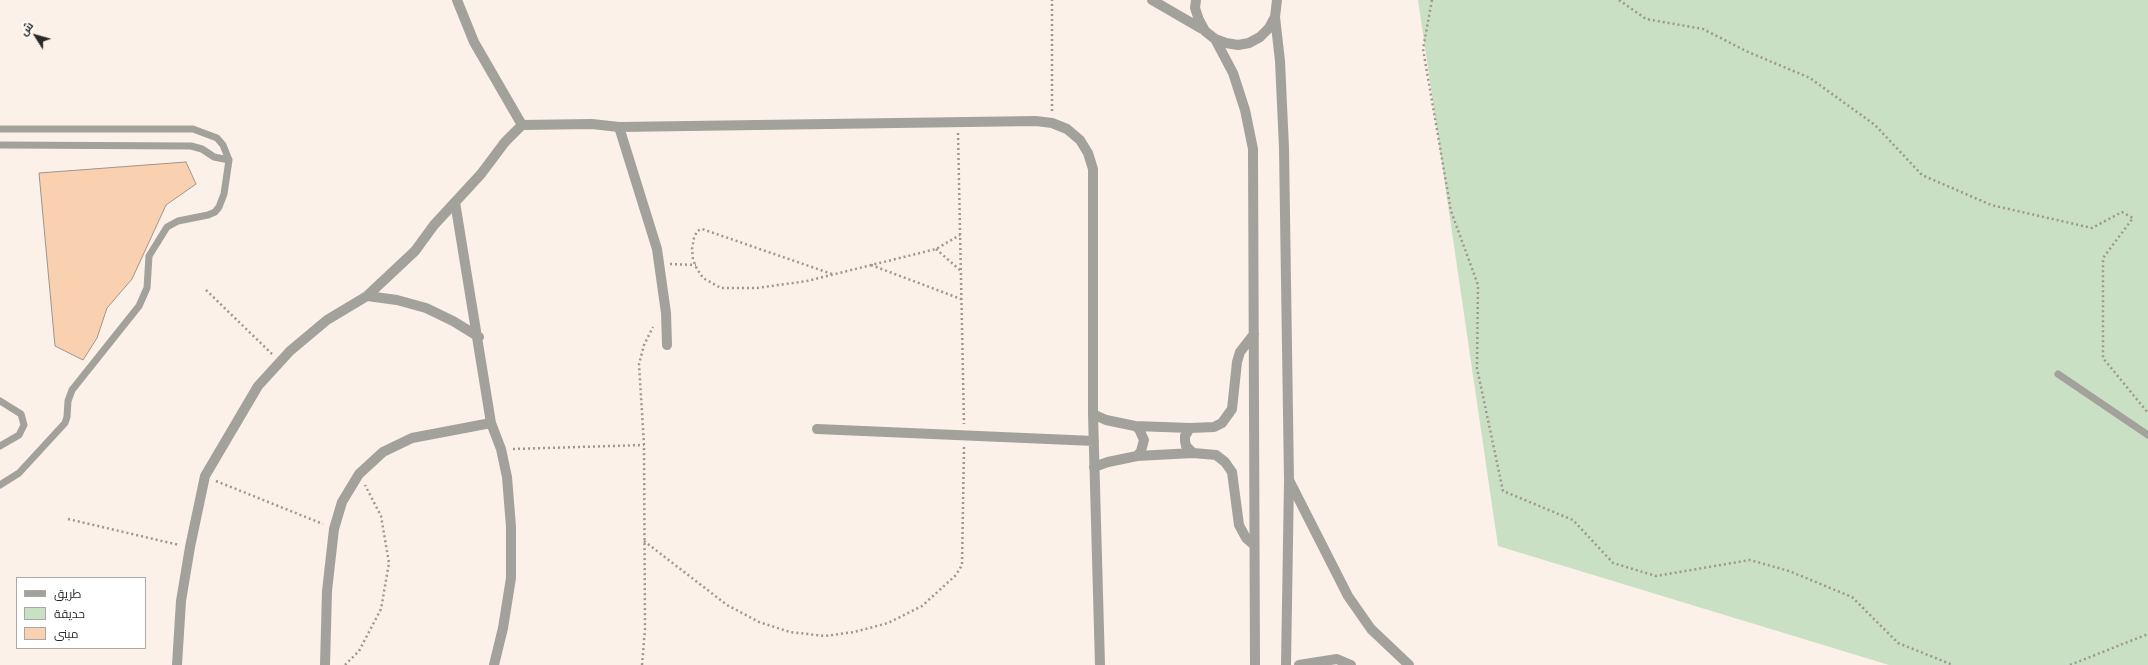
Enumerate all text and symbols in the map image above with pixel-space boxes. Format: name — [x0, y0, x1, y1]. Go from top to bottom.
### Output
north arrow — [16, 16, 56, 56]
text: ش — [16, 18, 36, 39]
legend — [16, 577, 146, 649]
text: طريق — [54, 585, 81, 602]
text: حديقة — [54, 605, 85, 622]
text: مبنى — [54, 625, 79, 642]

